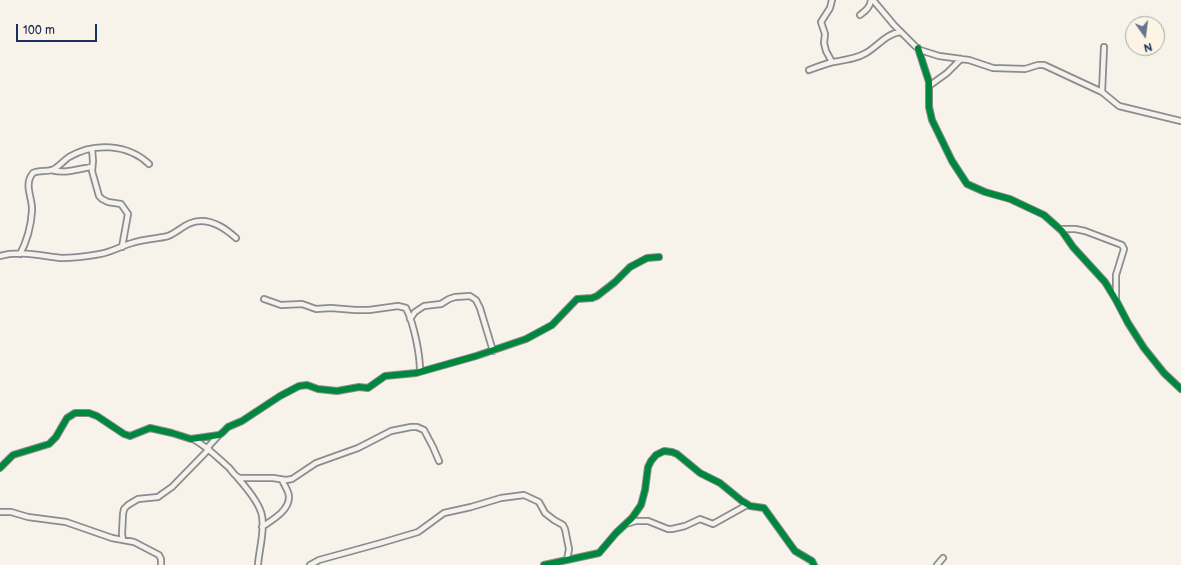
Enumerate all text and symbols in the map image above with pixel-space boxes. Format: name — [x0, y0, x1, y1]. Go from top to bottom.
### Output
scale bar — [18, 16, 99, 42]
north arrow — [1125, 16, 1165, 56]
text: 100 m — [23, 23, 55, 38]
text: N — [1142, 40, 1153, 54]

